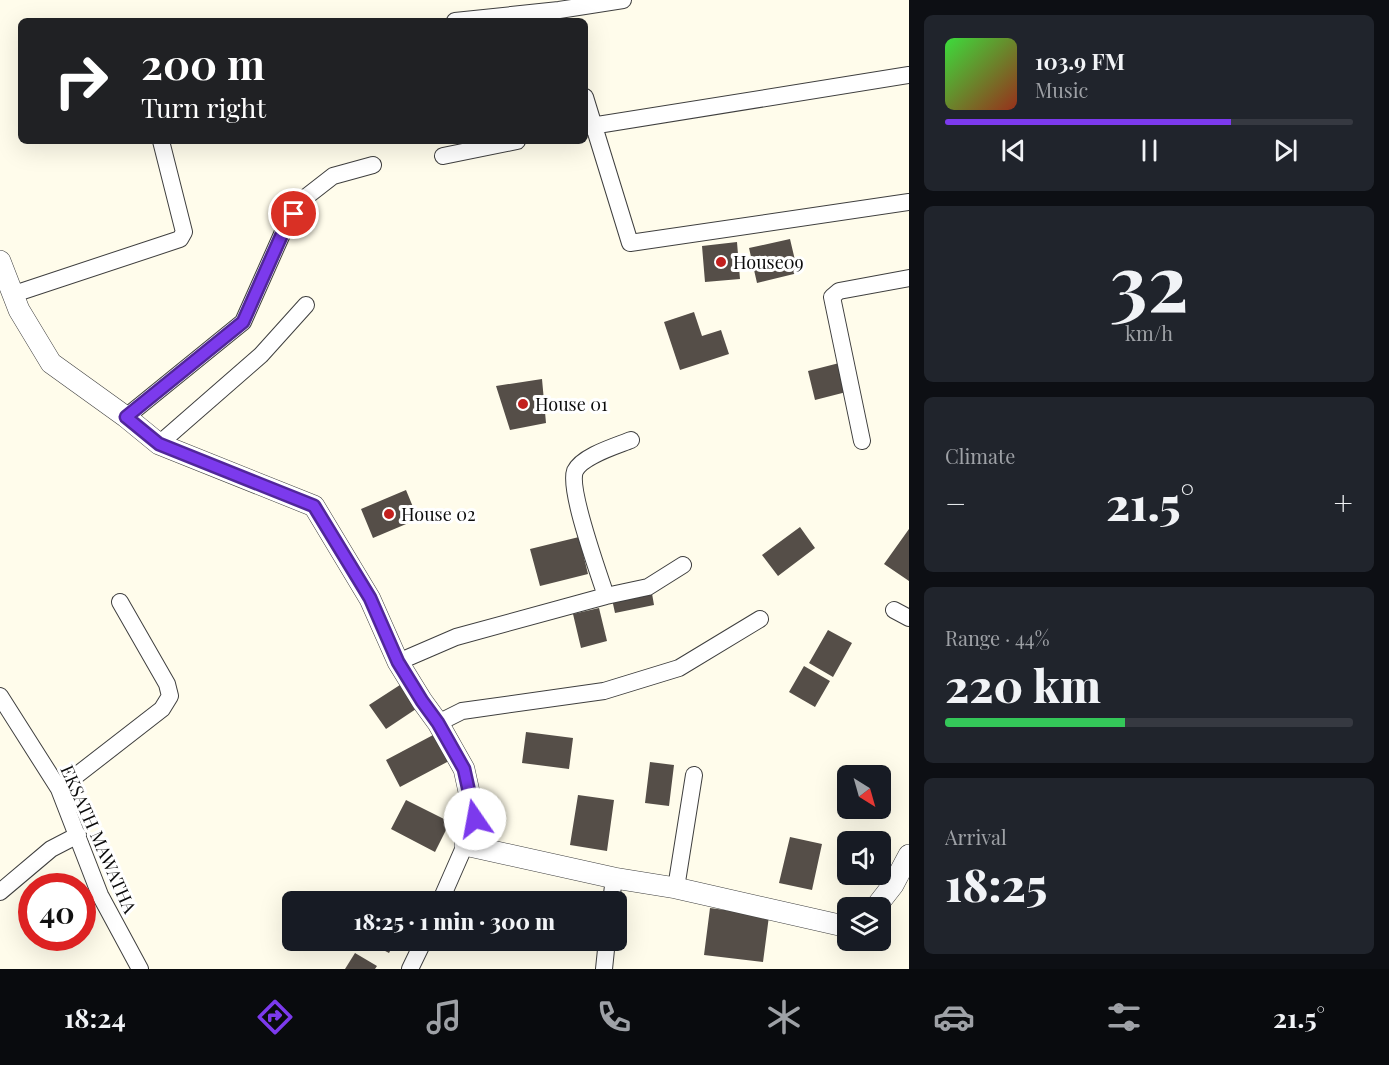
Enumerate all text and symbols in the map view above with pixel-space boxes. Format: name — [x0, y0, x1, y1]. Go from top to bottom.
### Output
text: 200 m — [141, 35, 265, 91]
icon: right — [42, 42, 120, 120]
text: 103.9 FM — [1035, 46, 1125, 76]
text: Music — [1035, 76, 1088, 103]
text: Turn right — [141, 89, 266, 125]
icon: previous — [997, 134, 1030, 167]
icon: pause — [1133, 134, 1166, 167]
icon: next — [1269, 134, 1302, 167]
pin — [268, 188, 319, 239]
icon: arrive — [277, 197, 310, 230]
text: 32 — [1110, 228, 1188, 332]
place label: House09 — [733, 250, 804, 274]
marker: House09 — [714, 255, 728, 269]
text: km/h — [1125, 319, 1173, 346]
place label: House 01 — [535, 392, 608, 416]
marker: House 01 — [516, 397, 530, 411]
text: Climate — [945, 442, 1015, 469]
text: 21.5° — [1106, 472, 1194, 532]
text: − — [945, 480, 966, 524]
text: + — [1334, 480, 1353, 524]
place label: House 02 — [401, 502, 476, 526]
marker: House 02 — [382, 507, 396, 521]
text: Range · 44% — [945, 624, 1050, 651]
text: 220 km — [945, 654, 1101, 714]
street label: EKSATH MAWATHA — [55, 761, 143, 918]
north arrow — [837, 765, 891, 819]
map controls — [837, 765, 891, 951]
position arrow — [443, 787, 507, 851]
text: Arrival — [945, 823, 1007, 850]
button: sound — [837, 831, 891, 885]
text: 18:25 — [945, 853, 1047, 913]
speed limit sign: 40 — [18, 873, 96, 951]
button: layers — [837, 897, 891, 951]
text: 18:25 · 1 min · 300 m — [354, 906, 555, 936]
icon: directions — [254, 996, 296, 1038]
icon: music — [423, 996, 465, 1038]
icon: phone — [593, 996, 635, 1038]
icon: climate — [763, 996, 805, 1038]
icon: car — [933, 996, 975, 1038]
icon: filters — [1103, 996, 1145, 1038]
text: 18:24 — [64, 999, 126, 1035]
text: 21.5° — [1273, 999, 1325, 1035]

